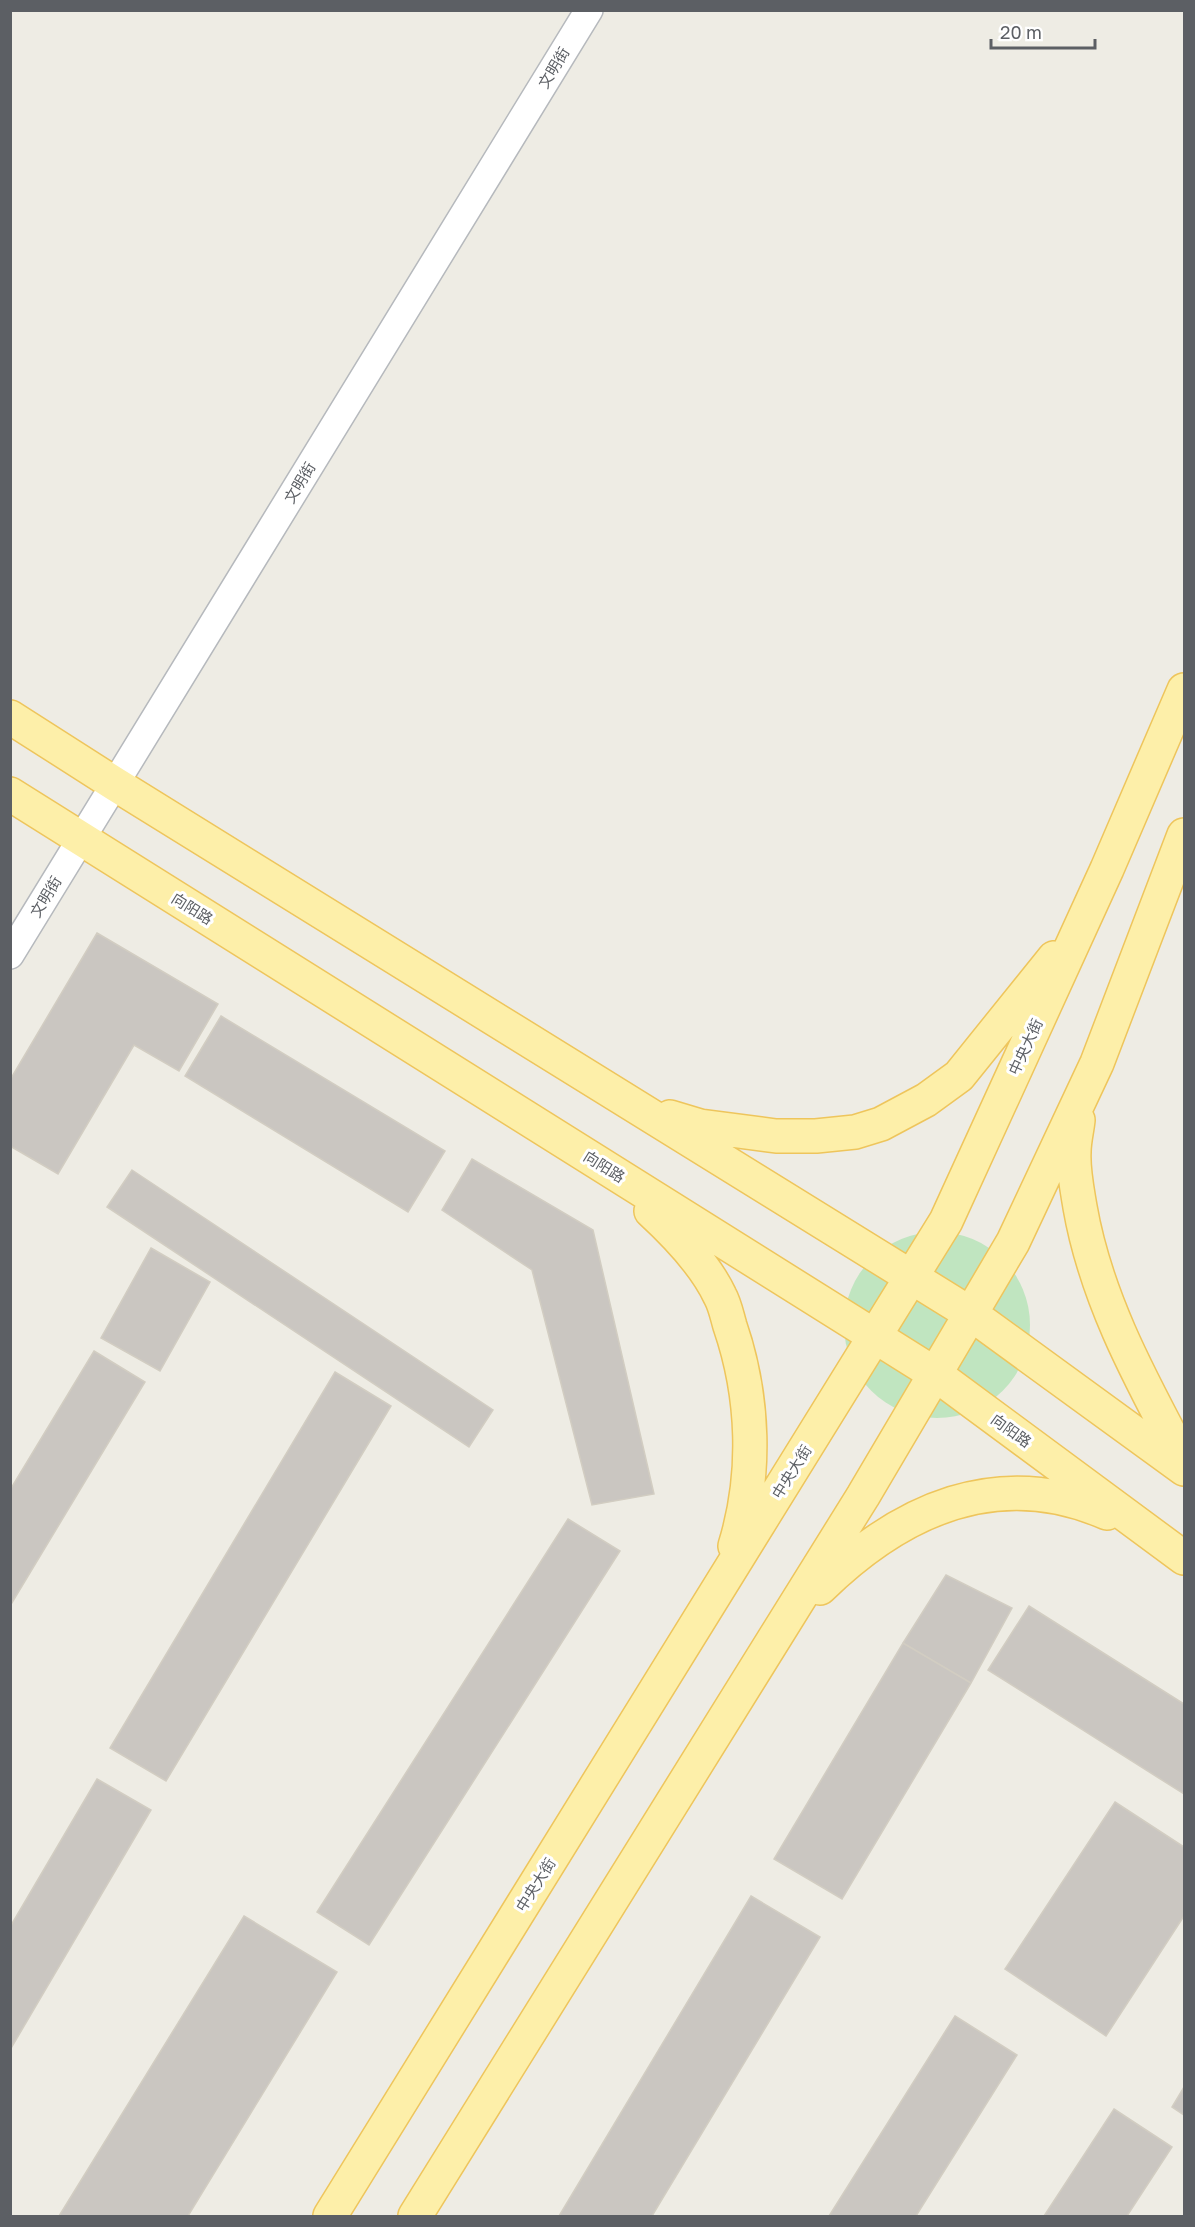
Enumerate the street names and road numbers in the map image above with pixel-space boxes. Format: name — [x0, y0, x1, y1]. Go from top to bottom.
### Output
street label: 文明街 — [534, 44, 572, 91]
street label: 文明街 — [280, 459, 318, 506]
street label: 文明街 — [26, 873, 64, 920]
street label: 向阳路 — [169, 889, 216, 928]
street label: 中央大街 — [1004, 1016, 1046, 1078]
street label: 向阳路 — [581, 1147, 628, 1186]
street label: 向阳路 — [988, 1410, 1035, 1451]
street label: 中央大街 — [768, 1441, 815, 1502]
street label: 中央大街 — [512, 1854, 559, 1915]

